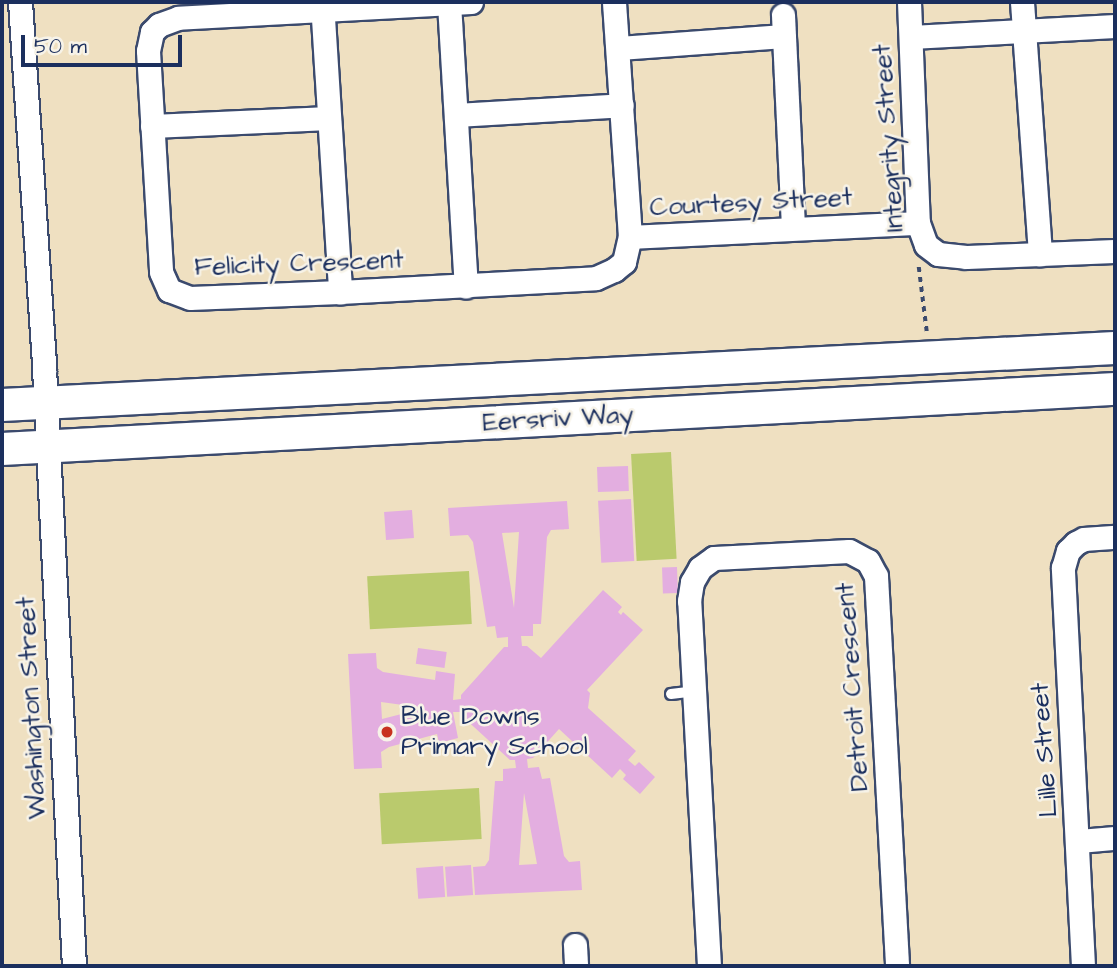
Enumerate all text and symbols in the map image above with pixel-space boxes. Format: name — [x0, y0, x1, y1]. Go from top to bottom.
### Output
scale bar — [24, 21, 186, 65]
text: 50 m — [34, 32, 87, 61]
street label: Integrity Street — [867, 43, 911, 233]
street label: Courtesy Street — [649, 182, 853, 224]
street label: Felicity Crescent — [194, 245, 404, 283]
street label: Eersriv Way — [482, 399, 634, 439]
street label: Detroit Crescent — [830, 582, 876, 792]
street label: Washington Street — [11, 596, 53, 820]
street label: Lille Street — [1025, 682, 1065, 818]
place label: Blue Downs Primary School — [401, 701, 588, 762]
marker: Blue Downs Primary School — [379, 724, 395, 740]

